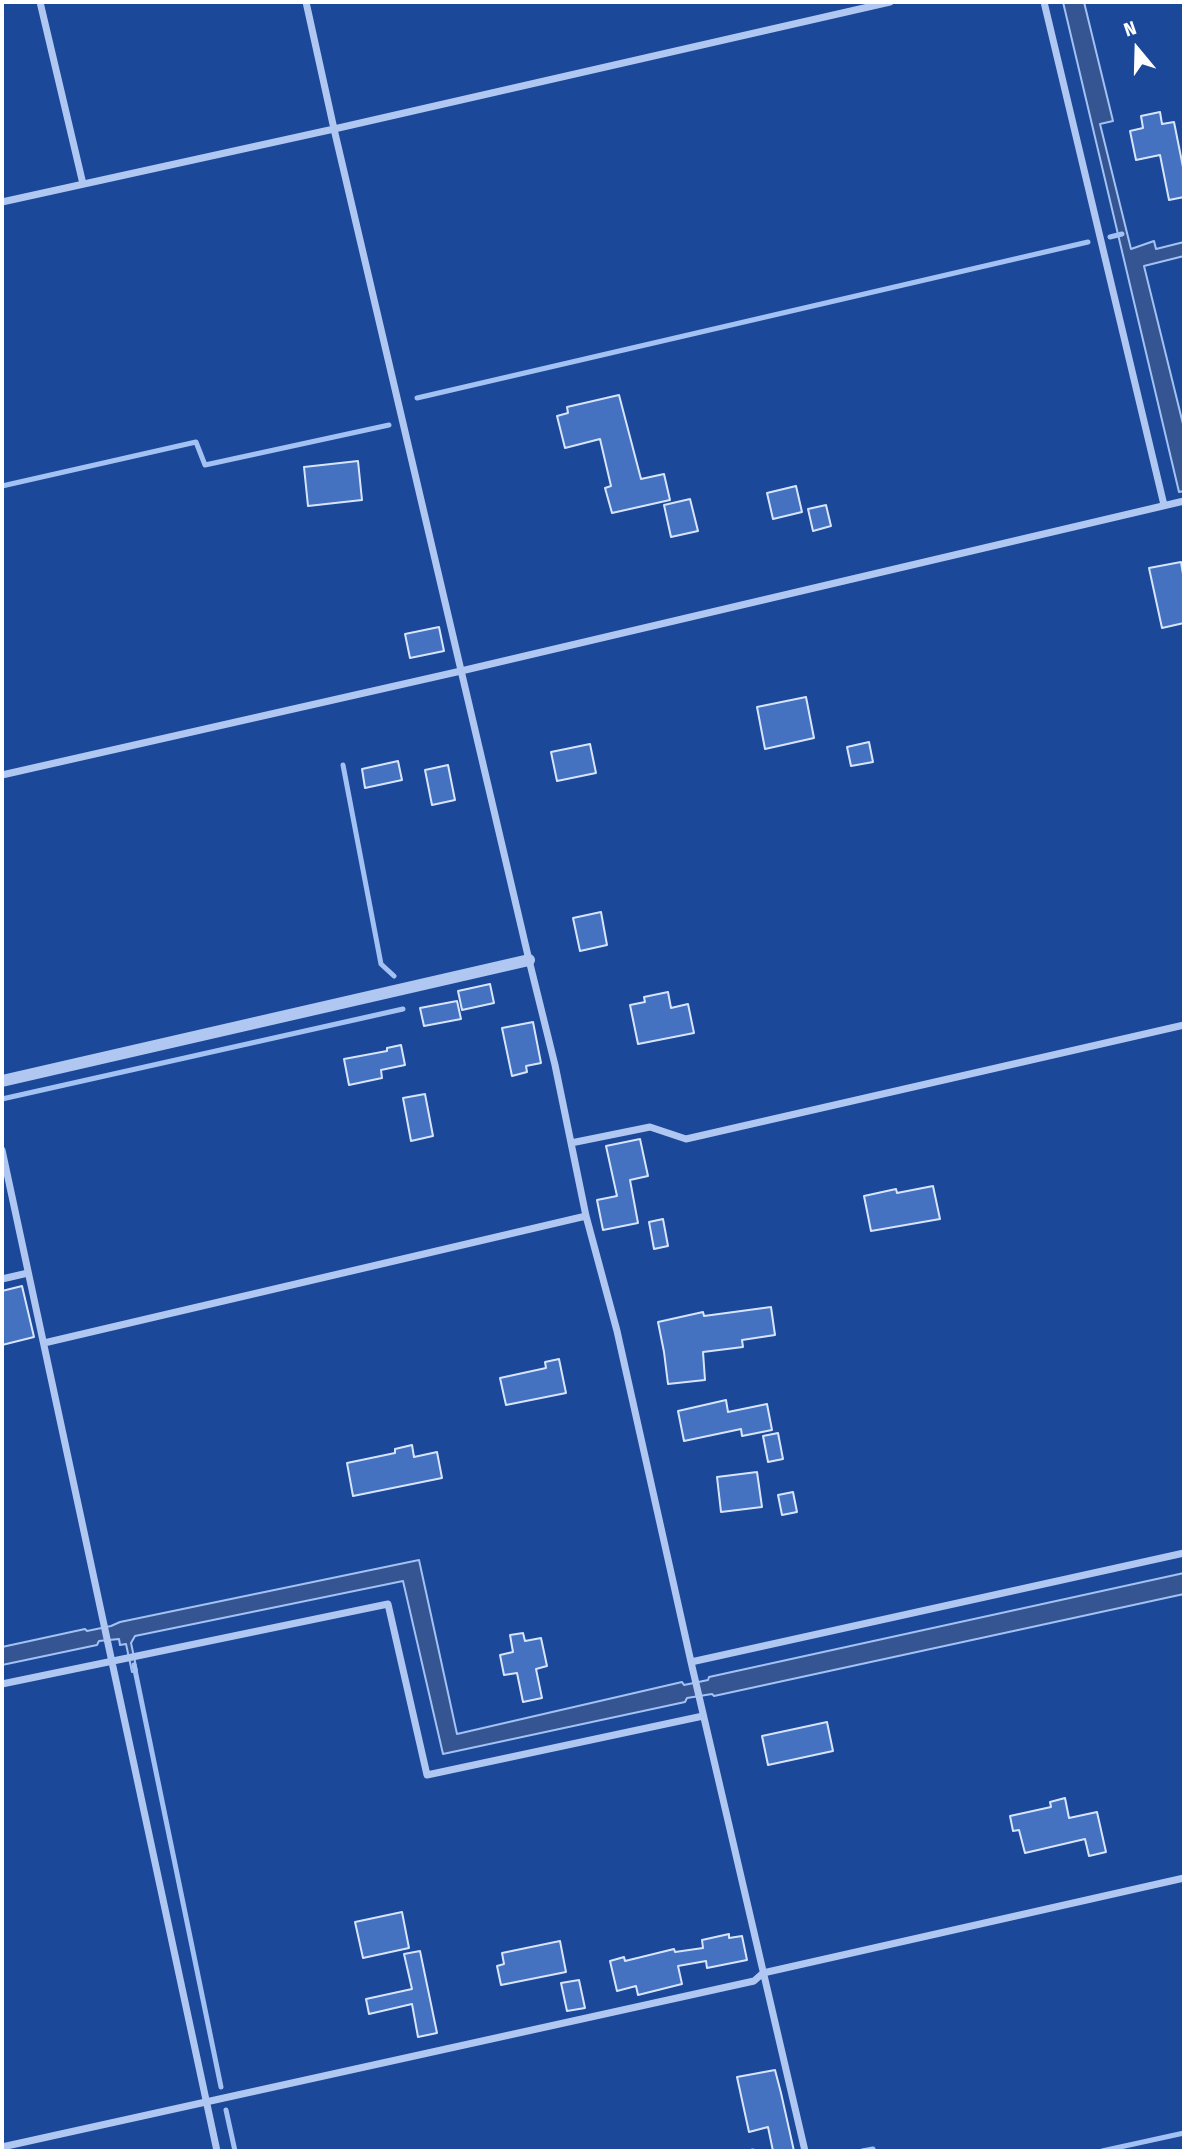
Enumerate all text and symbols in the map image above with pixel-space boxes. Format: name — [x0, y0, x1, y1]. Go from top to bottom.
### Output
north arrow — [1102, 14, 1172, 84]
text: N — [1121, 16, 1139, 41]

